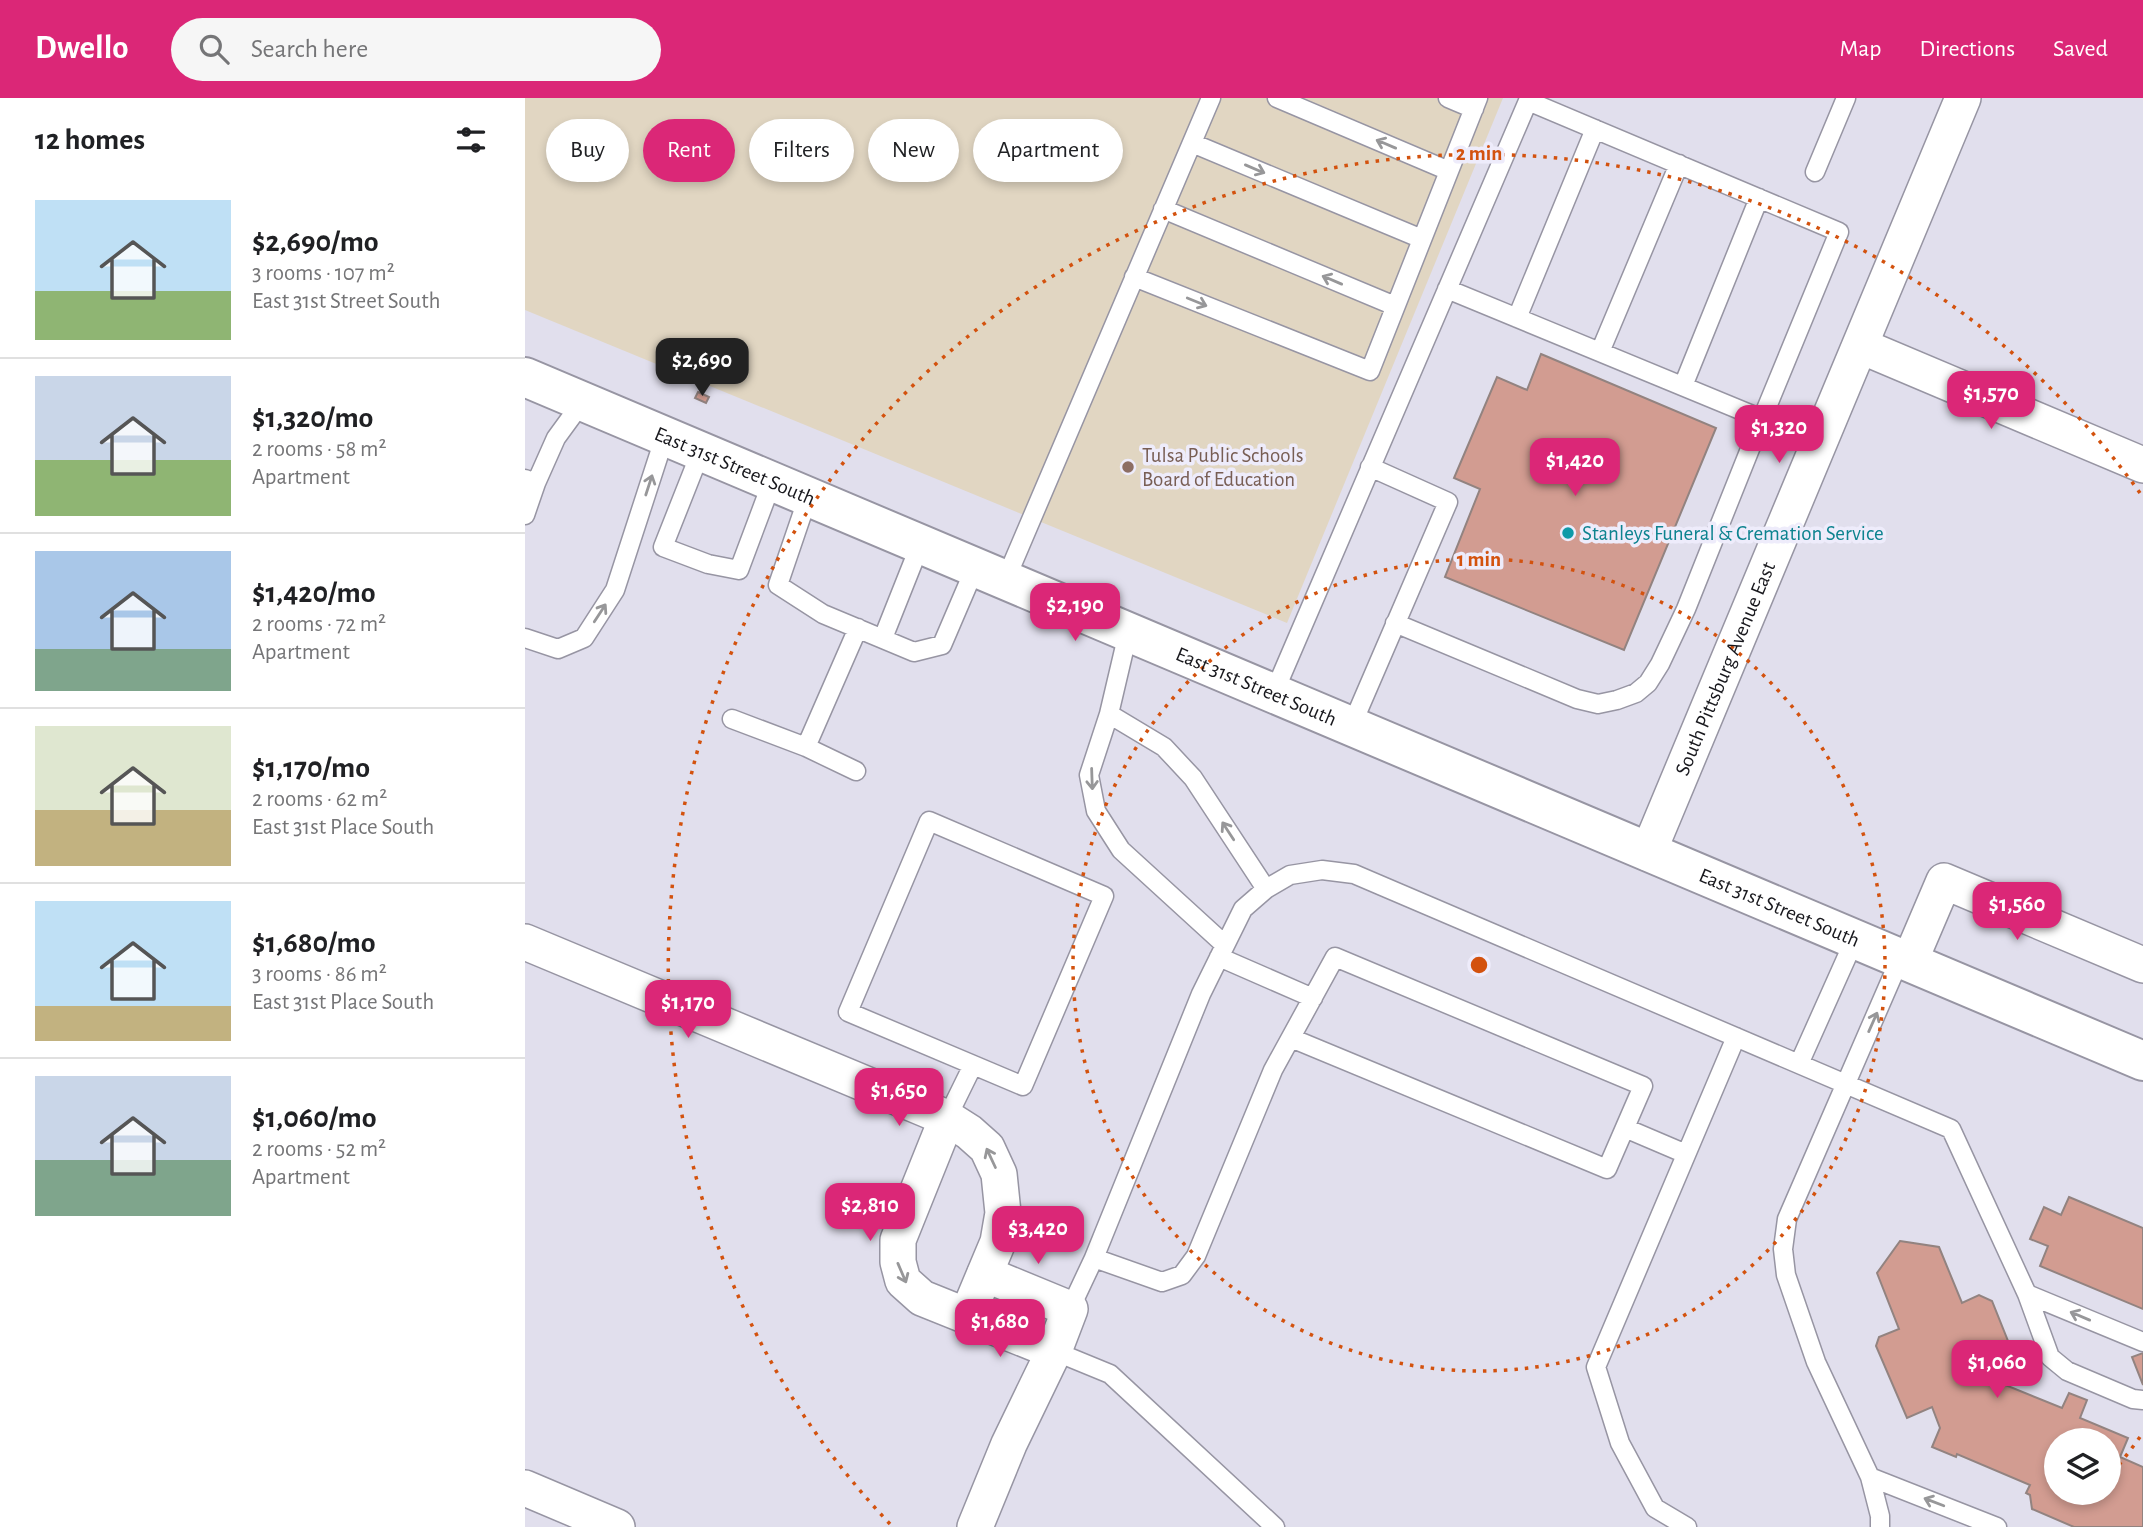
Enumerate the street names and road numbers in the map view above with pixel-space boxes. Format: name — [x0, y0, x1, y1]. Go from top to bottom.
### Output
street label: East 31st Street South — [652, 423, 818, 509]
street label: South Pittsburg Avenue East — [1671, 558, 1779, 778]
street label: East 31st Street South — [1173, 643, 1340, 729]
street label: East 31st Street South — [1696, 864, 1863, 951]

